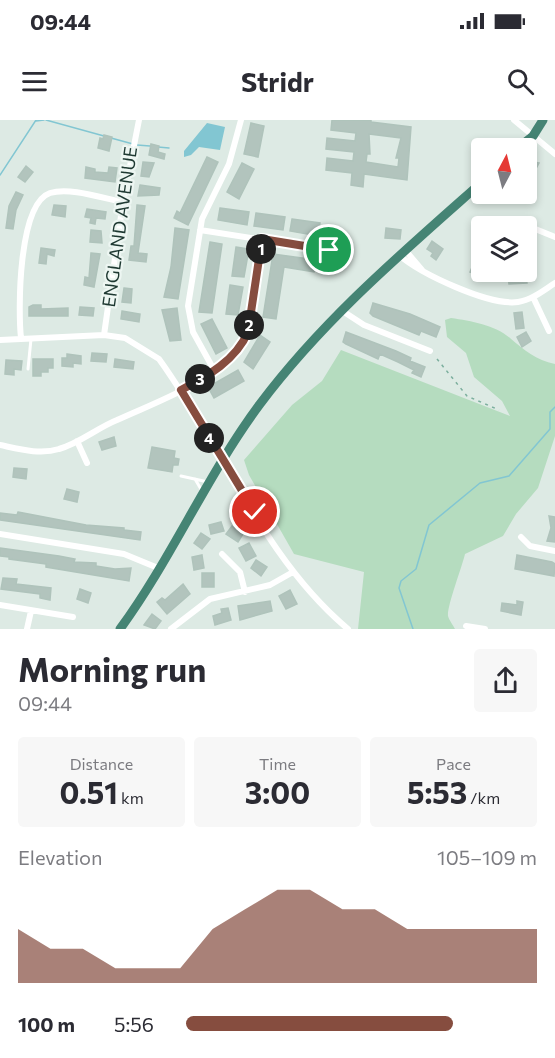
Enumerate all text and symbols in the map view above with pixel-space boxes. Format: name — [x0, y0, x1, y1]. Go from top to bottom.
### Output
text: 09:44 — [30, 8, 91, 35]
icon: menu — [18, 65, 51, 98]
text: Stridr — [241, 65, 314, 98]
icon: search — [504, 65, 537, 98]
north arrow — [471, 138, 537, 204]
map controls — [471, 138, 537, 282]
street label: ENGLAND AVENUE — [97, 145, 141, 309]
button: layers — [471, 216, 537, 282]
pin — [303, 224, 354, 275]
icon: arrive — [312, 233, 345, 266]
pin: 1 — [246, 234, 276, 264]
text: 1 — [257, 239, 265, 258]
pin: 2 — [234, 310, 264, 340]
text: 2 — [244, 315, 254, 334]
pin: 3 — [185, 364, 215, 394]
text: 3 — [195, 369, 205, 388]
pin: 4 — [194, 423, 224, 453]
text: 4 — [204, 428, 214, 447]
pin — [229, 486, 280, 537]
icon: check — [238, 495, 271, 528]
text: Morning run — [18, 648, 206, 689]
button: share — [474, 649, 537, 712]
text: 09:44 — [18, 691, 72, 715]
text: Distance — [70, 754, 133, 773]
text: Time — [259, 754, 296, 773]
text: Pace — [436, 754, 471, 773]
text: 0.51 — [59, 773, 118, 810]
text: 3:00 — [245, 773, 310, 810]
text: 5:53 — [407, 773, 467, 810]
text: km — [118, 788, 144, 807]
text: /km — [467, 788, 500, 807]
text: Elevation — [18, 845, 103, 869]
text: 105–109 m — [437, 845, 537, 869]
text: 100 m — [18, 1012, 75, 1036]
text: 5:56 — [114, 1012, 154, 1036]

